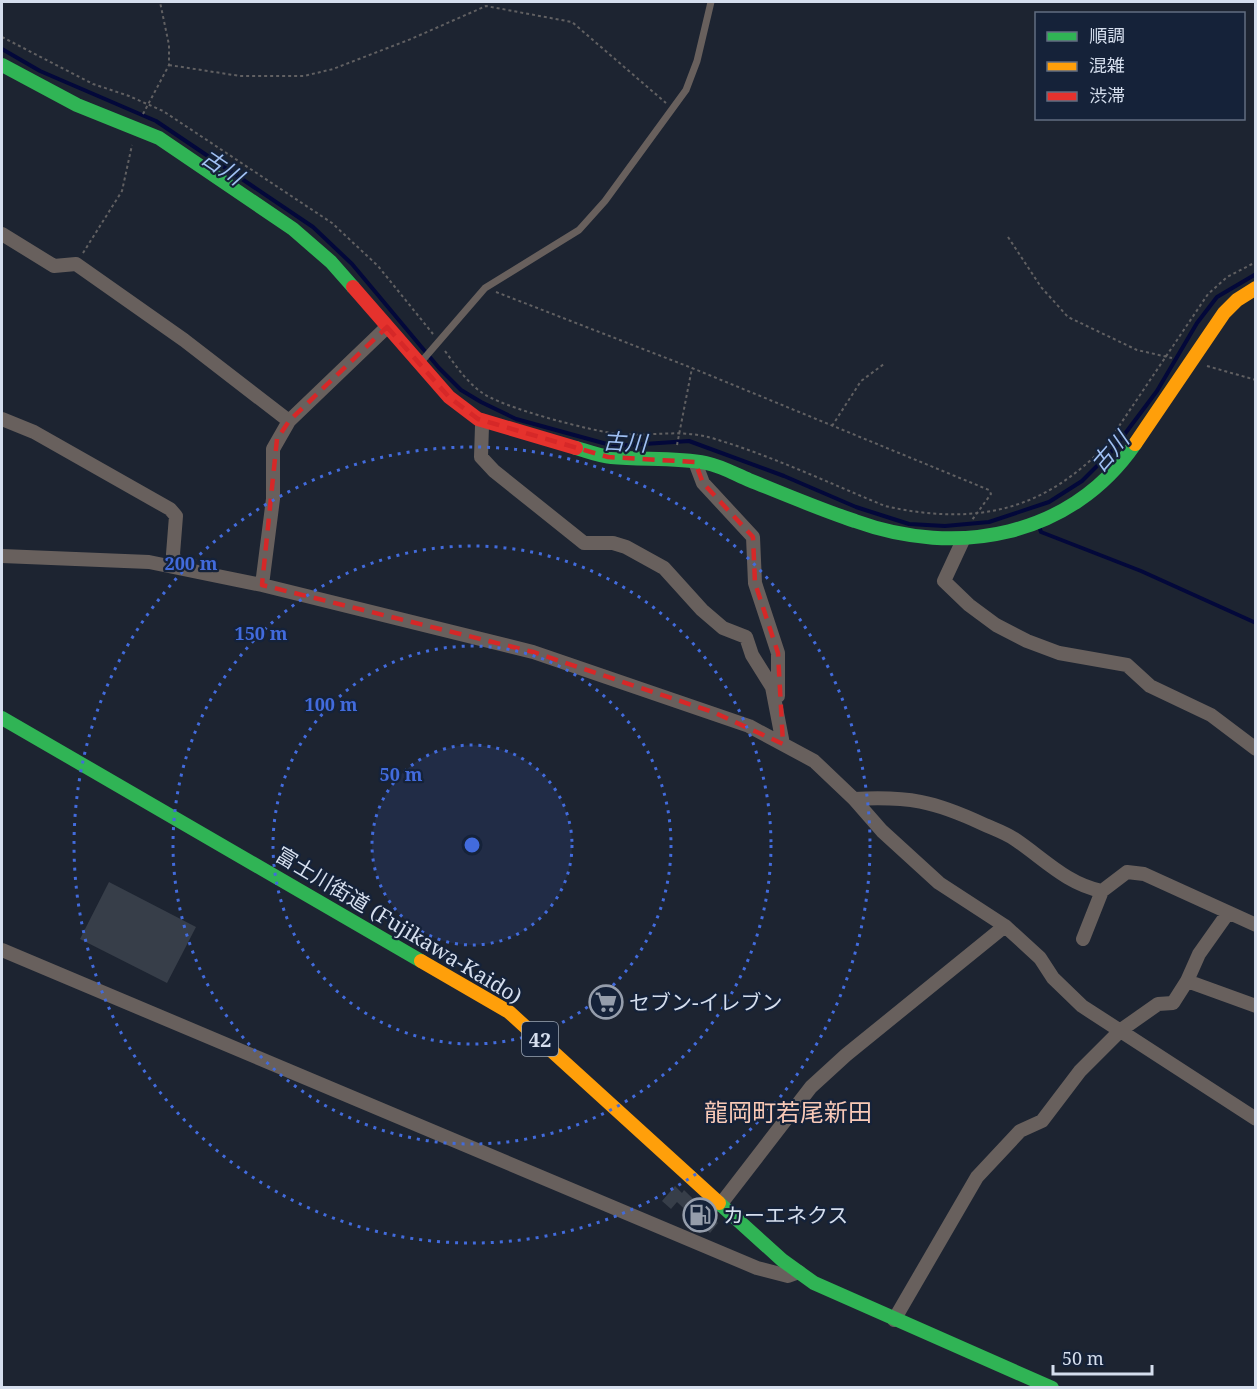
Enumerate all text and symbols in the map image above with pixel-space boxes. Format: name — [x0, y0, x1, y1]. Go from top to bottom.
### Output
legend — [1035, 12, 1245, 120]
text: 順調 — [1089, 23, 1125, 47]
text: 混雑 — [1089, 53, 1125, 77]
text: 渋滞 — [1089, 83, 1125, 107]
water label: 古川 — [196, 141, 251, 192]
water label: 古川 — [1083, 423, 1136, 477]
water label: 古川 — [602, 425, 650, 457]
text: 200 m — [165, 551, 218, 575]
text: 150 m — [235, 621, 288, 645]
text: 100 m — [305, 692, 358, 716]
text: 50 m — [380, 762, 423, 786]
centre of rings — [462, 835, 482, 855]
street label: 富士川街道 (Fujikawa-Kaido) — [271, 840, 527, 1010]
supermarket icon: セブン-イレブン — [588, 984, 624, 1020]
place label: セブン-イレブン — [629, 988, 783, 1016]
road number: 42 — [522, 1022, 558, 1056]
district label: 龍岡町若尾新田 — [704, 1095, 872, 1128]
fuel station icon: カーエネクス — [682, 1197, 718, 1233]
place label: カーエネクス — [723, 1201, 848, 1229]
scale bar — [1053, 1338, 1152, 1376]
text: 50 m — [1062, 1346, 1104, 1370]

